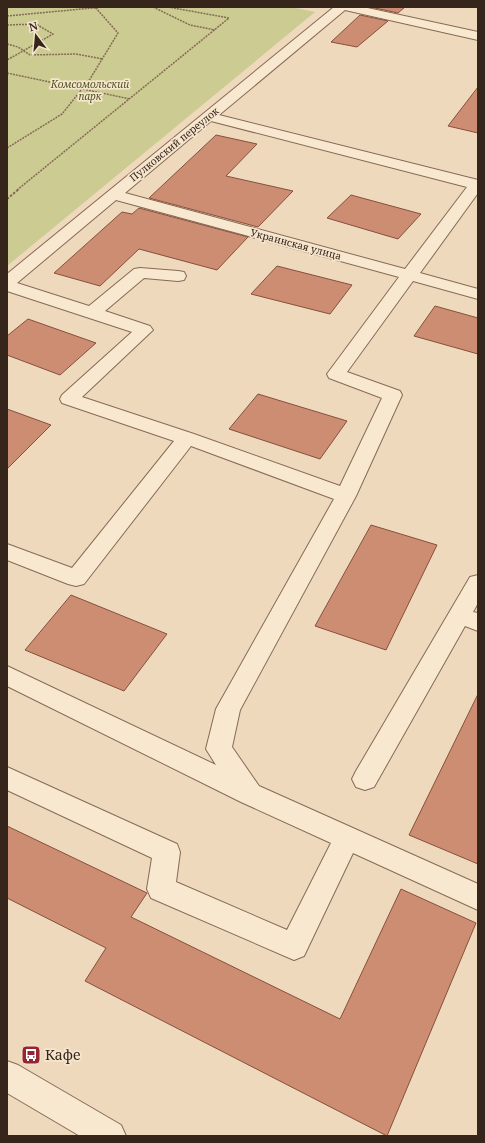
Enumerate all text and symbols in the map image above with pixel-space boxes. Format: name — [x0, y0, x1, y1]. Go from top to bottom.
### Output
north arrow — [16, 16, 56, 56]
text: N — [27, 17, 40, 34]
park label: Комсомольский парк — [50, 77, 129, 103]
street label: Пулковский переулок — [126, 104, 222, 184]
street label: Украинская улица — [249, 225, 343, 263]
bus stop icon: Кафе — [20, 1044, 42, 1066]
place label: Кафе — [45, 1045, 80, 1064]

